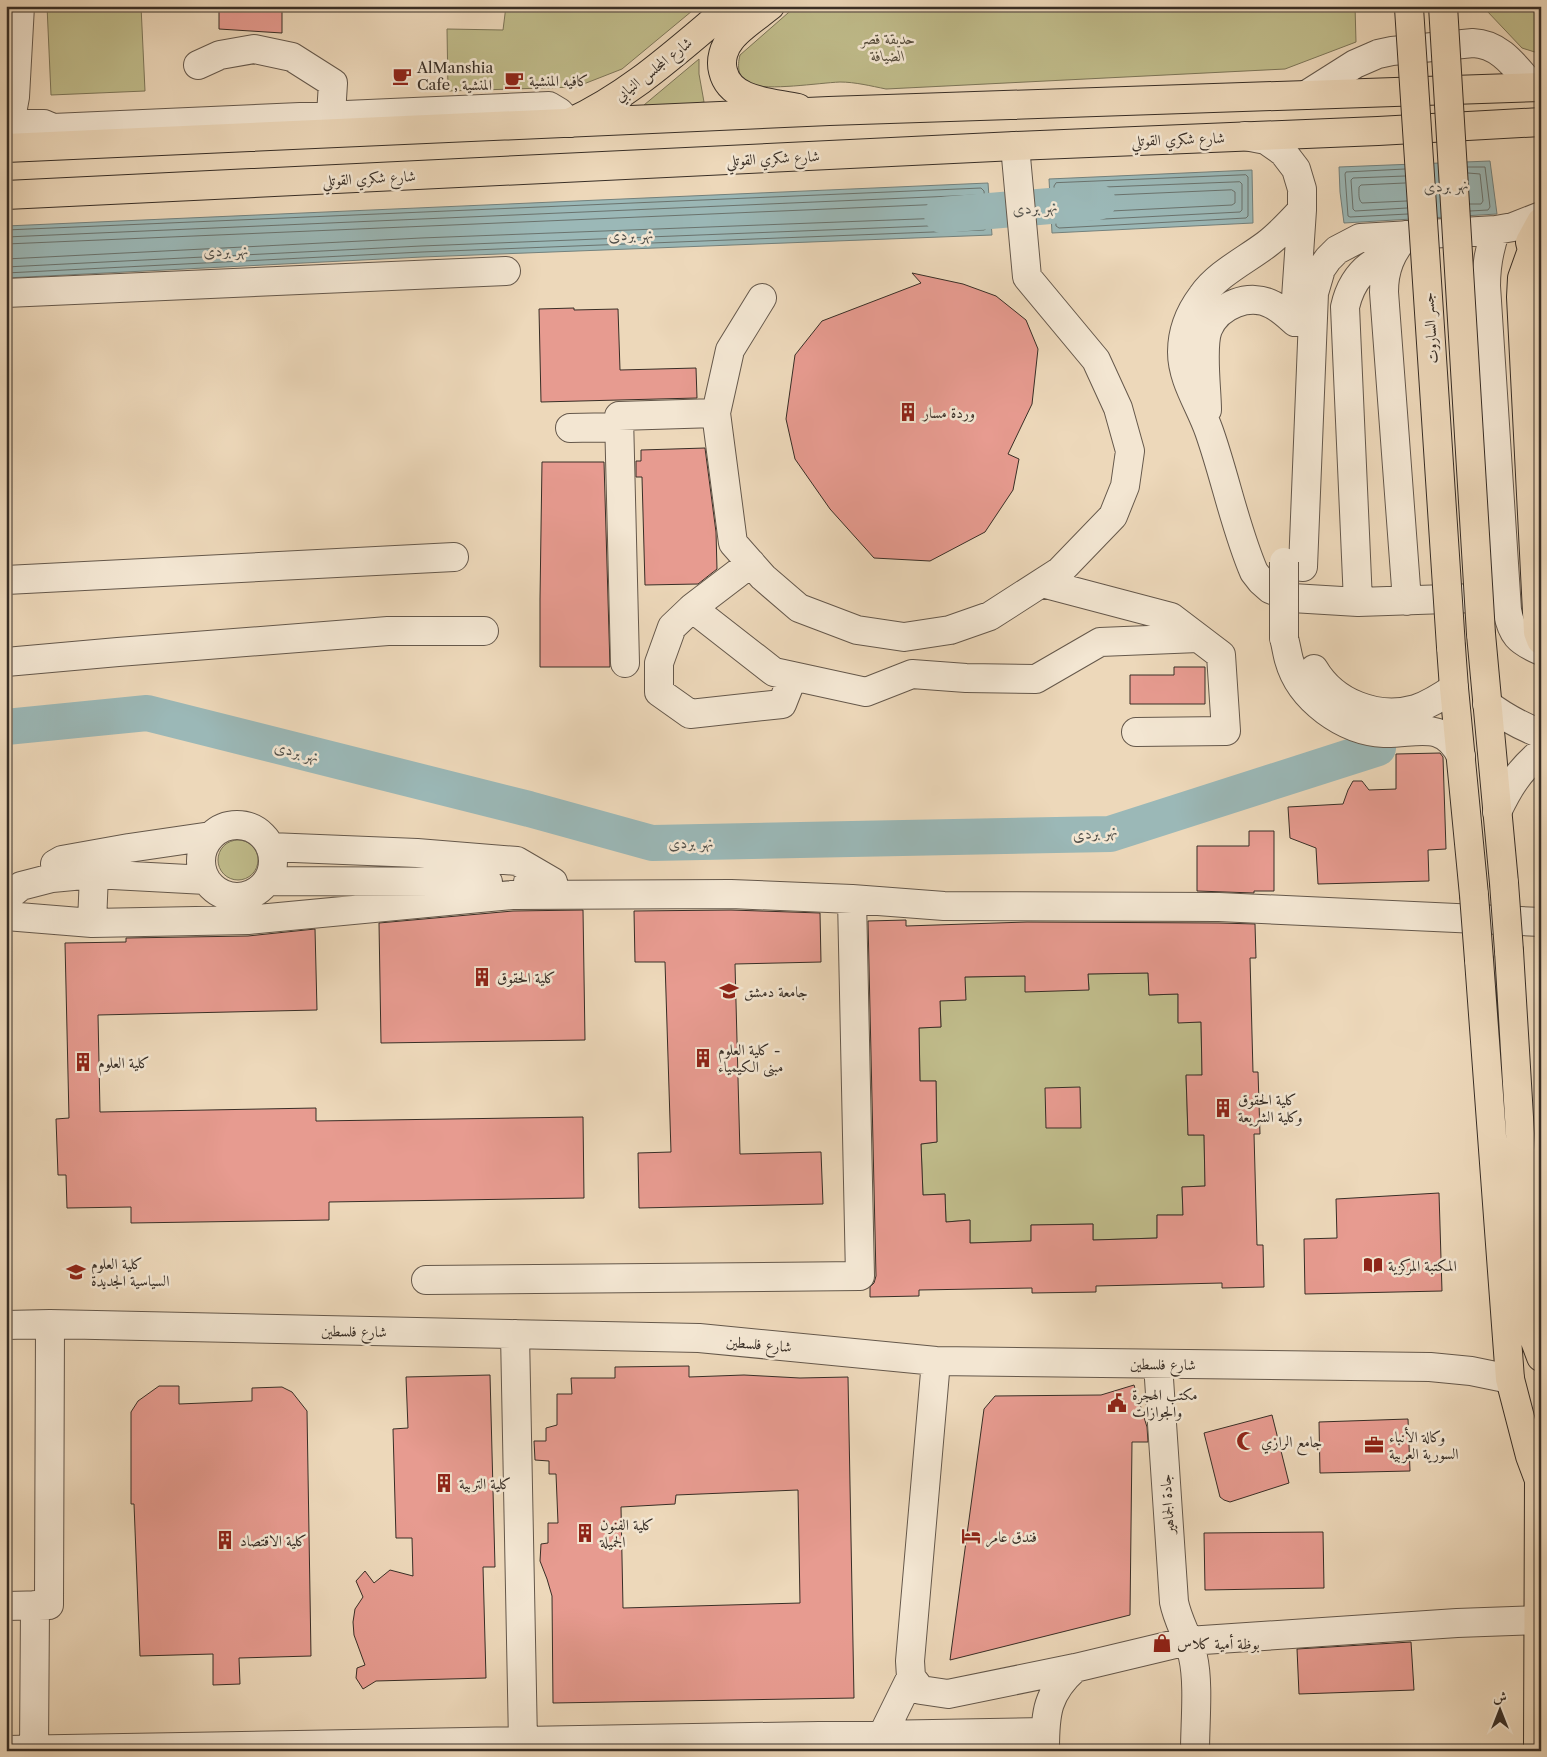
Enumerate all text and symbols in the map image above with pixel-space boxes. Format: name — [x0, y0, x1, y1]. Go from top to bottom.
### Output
park label: حديقة قصر الضيافة — [860, 29, 915, 65]
street label: شارع المجلس النيابي — [610, 33, 698, 108]
place label: AlManshia Cafe , المنشية — [416, 58, 493, 94]
cafe icon: AlManshia Cafe , المنشية — [391, 65, 413, 87]
cafe icon: كافيه المنشية — [503, 69, 525, 91]
place label: كافيه المنشية — [529, 71, 588, 90]
street label: شارع شكري القوتلي — [1131, 128, 1225, 155]
street label: شارع شكري القوتلي — [726, 146, 820, 175]
street label: شارع شكري القوتلي — [322, 166, 416, 195]
water label: نهر بردى — [1423, 173, 1469, 198]
water label: نهر بردى — [1012, 195, 1058, 220]
water label: نهر بردى — [608, 223, 654, 246]
water label: نهر بردى — [203, 239, 249, 262]
street label: جسر الساروت — [1418, 292, 1443, 364]
building icon: وردة مسار — [897, 401, 919, 423]
place label: وردة مسار — [921, 403, 975, 422]
water label: نهر بردى — [272, 736, 321, 767]
water label: نهر بردى — [1071, 820, 1119, 845]
water label: نهر بردى — [668, 832, 714, 853]
building icon: كلية الحقوق — [471, 966, 493, 988]
place label: كلية الحقوق — [497, 968, 556, 987]
school or university icon: جامعة دمشق — [718, 980, 740, 1002]
place label: جامعة دمشق — [744, 982, 808, 1001]
place label: كلية العلوم - مبنى الكيمياء — [718, 1040, 783, 1078]
building icon: كلية العلوم - مبنى الكيمياء — [692, 1047, 714, 1069]
building icon: كلية العلوم — [72, 1051, 94, 1073]
place label: كلية العلوم — [98, 1053, 150, 1076]
place label: كلية الحقوق وكلية الشريعة — [1238, 1090, 1303, 1127]
building icon: كلية الحقوق وكلية الشريعة — [1212, 1097, 1234, 1119]
place label: كلية العلوم السياسية الجديدة — [91, 1254, 169, 1290]
library icon: المكتبة المركزية — [1362, 1254, 1384, 1276]
place label: المكتبة المركزية — [1388, 1256, 1457, 1276]
school or university icon: كلية العلوم السياسية الجديدة — [65, 1261, 87, 1283]
street label: شارع فلسطين — [321, 1321, 387, 1345]
street label: شارع فلسطين — [725, 1332, 793, 1360]
street label: شارع فلسطين — [1130, 1354, 1196, 1378]
place label: مكتب الهجرة والجوازات — [1132, 1385, 1198, 1421]
public building icon: مكتب الهجرة والجوازات — [1106, 1392, 1128, 1414]
place label: وكالة الأنباء السورية العربية — [1389, 1426, 1459, 1464]
mosque icon: جامع الرازي — [1235, 1430, 1257, 1452]
place label: جامع الرازي — [1261, 1432, 1322, 1456]
office icon: وكالة الأنباء السورية العربية — [1363, 1434, 1385, 1456]
building icon: كلية التربية — [433, 1472, 455, 1494]
street label: جادة الجماهير — [1155, 1473, 1179, 1537]
place label: كلية التربية — [459, 1474, 511, 1493]
place label: كلية الفنون الجميلة — [599, 1515, 654, 1551]
building icon: كلية الفنون الجميلة — [574, 1522, 596, 1544]
hotel icon: فندق عامر — [960, 1525, 982, 1547]
place label: فندق عامر — [986, 1527, 1037, 1548]
building icon: كلية الاقتصاد — [214, 1529, 236, 1551]
place label: كلية الاقتصاد — [240, 1531, 307, 1550]
shop icon: بوظة أمية كلاس — [1151, 1632, 1173, 1654]
place label: بوظة أمية كلاس — [1177, 1633, 1260, 1653]
north arrow — [1474, 1684, 1524, 1734]
text: ش — [1493, 1688, 1507, 1706]

